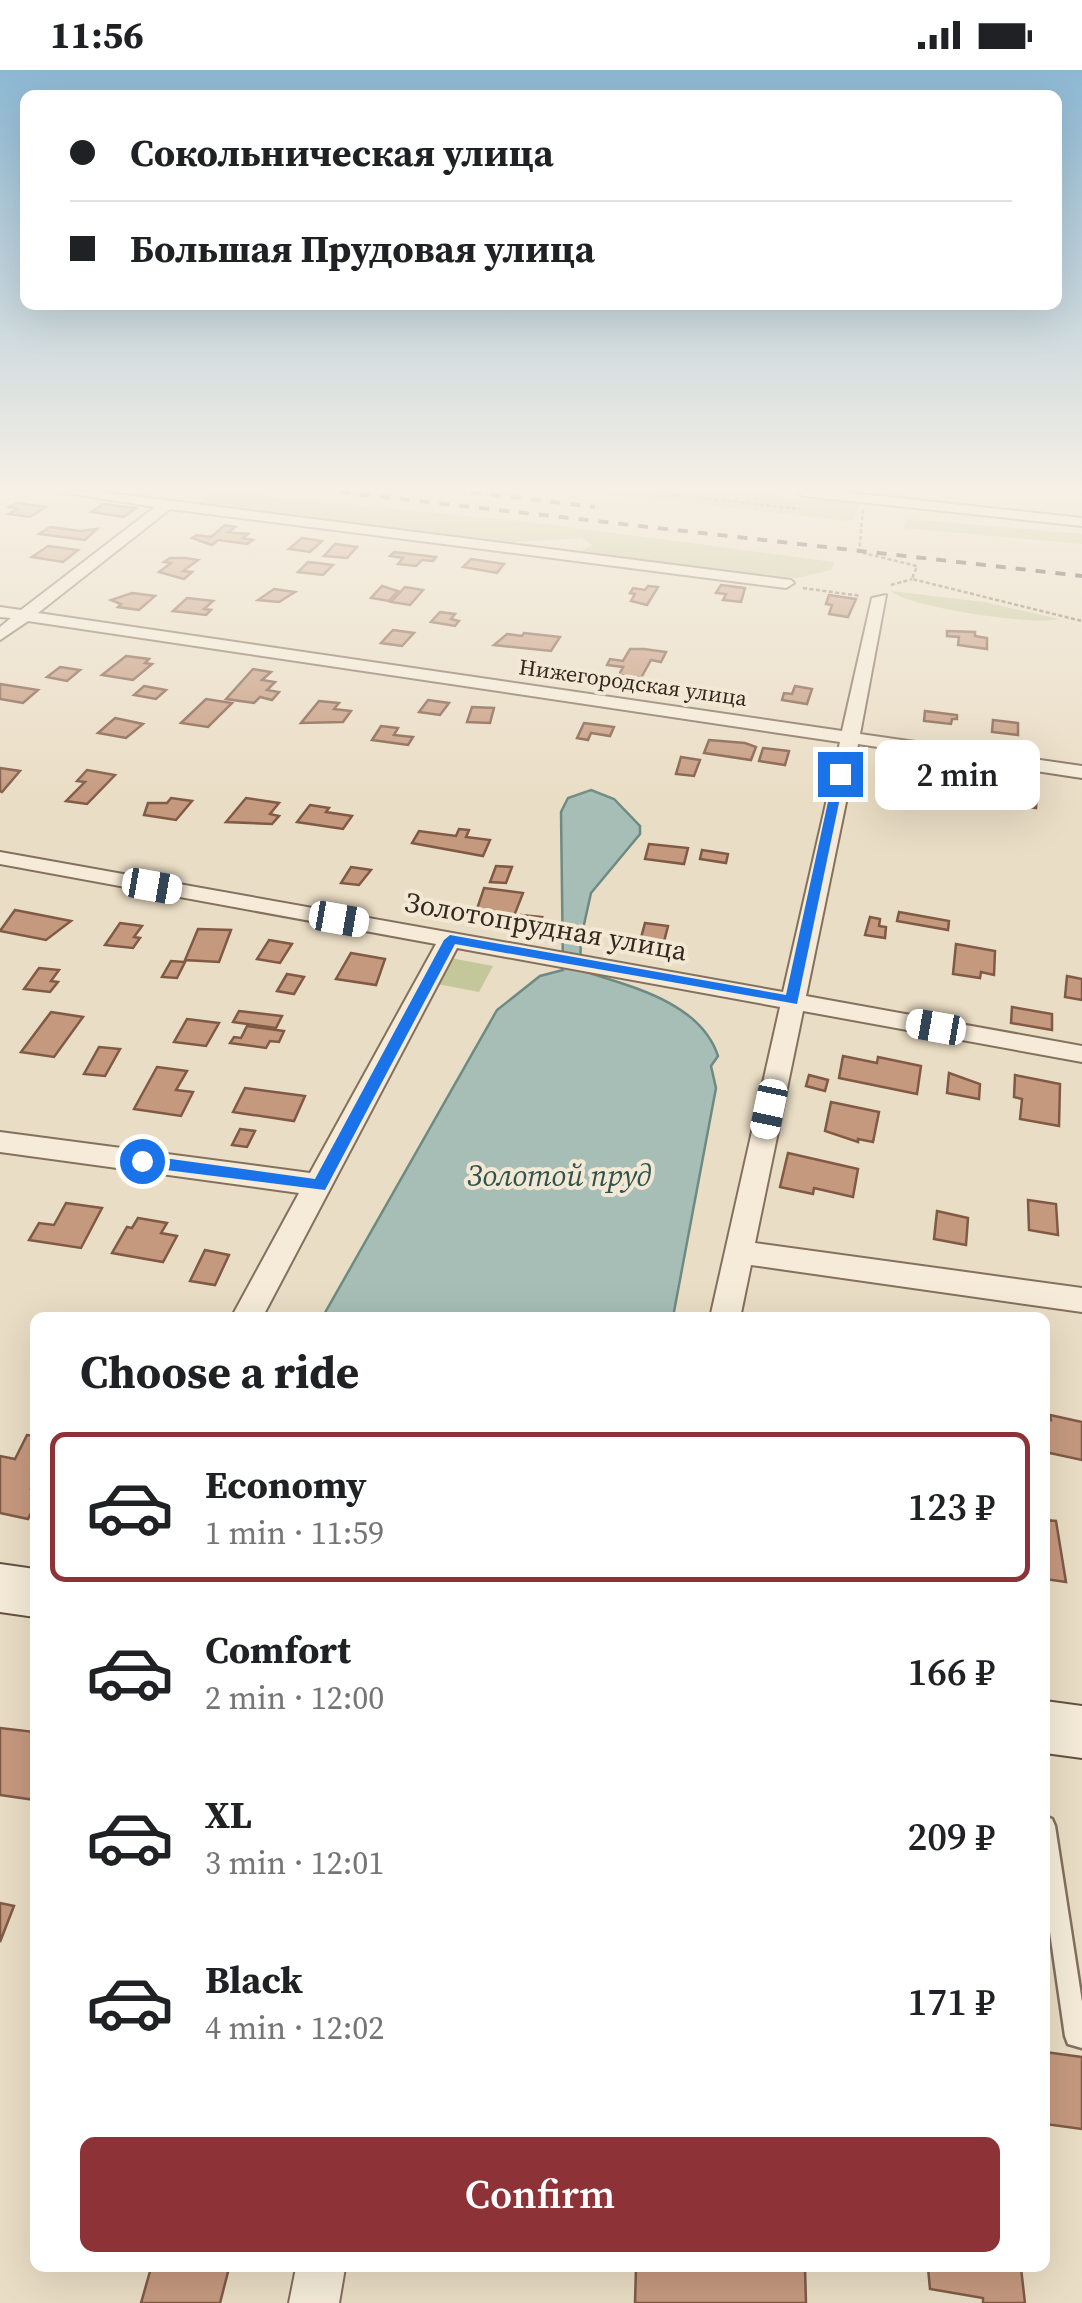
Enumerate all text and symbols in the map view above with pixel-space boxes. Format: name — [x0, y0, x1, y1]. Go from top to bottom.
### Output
text: 11:56 — [50, 9, 144, 61]
text: Сокольническая улица — [130, 127, 554, 179]
text: Большая Прудовая улица — [130, 223, 595, 275]
street label: Нижегородская улица — [517, 651, 750, 713]
callout: 2 min — [875, 739, 1040, 809]
route end — [818, 752, 863, 797]
text: 2 min — [916, 753, 999, 797]
car — [120, 866, 184, 906]
street label: Золотопрудная улица — [402, 882, 691, 970]
car — [307, 899, 371, 939]
car — [904, 1007, 968, 1047]
car — [748, 1077, 790, 1141]
route start — [120, 1139, 165, 1184]
water label: Золотой пруд — [467, 1155, 652, 1196]
text: Choose a ride — [80, 1341, 359, 1403]
text: Economy — [205, 1459, 367, 1511]
icon: car — [85, 1462, 175, 1552]
text: 123 ₽ — [907, 1481, 995, 1533]
text: 1 min · 11:59 — [205, 1511, 384, 1555]
text: Comfort — [205, 1624, 351, 1676]
icon: car — [85, 1627, 175, 1717]
text: 166 ₽ — [907, 1646, 995, 1698]
text: 2 min · 12:00 — [205, 1676, 384, 1720]
text: XL — [205, 1789, 252, 1841]
icon: car — [85, 1792, 175, 1882]
text: 209 ₽ — [907, 1811, 995, 1863]
text: 3 min · 12:01 — [205, 1841, 384, 1885]
text: Black — [205, 1954, 303, 2006]
icon: car — [85, 1957, 175, 2047]
text: 171 ₽ — [907, 1976, 995, 2028]
text: 4 min · 12:02 — [205, 2006, 384, 2050]
button: Confirm — [80, 2137, 1000, 2252]

